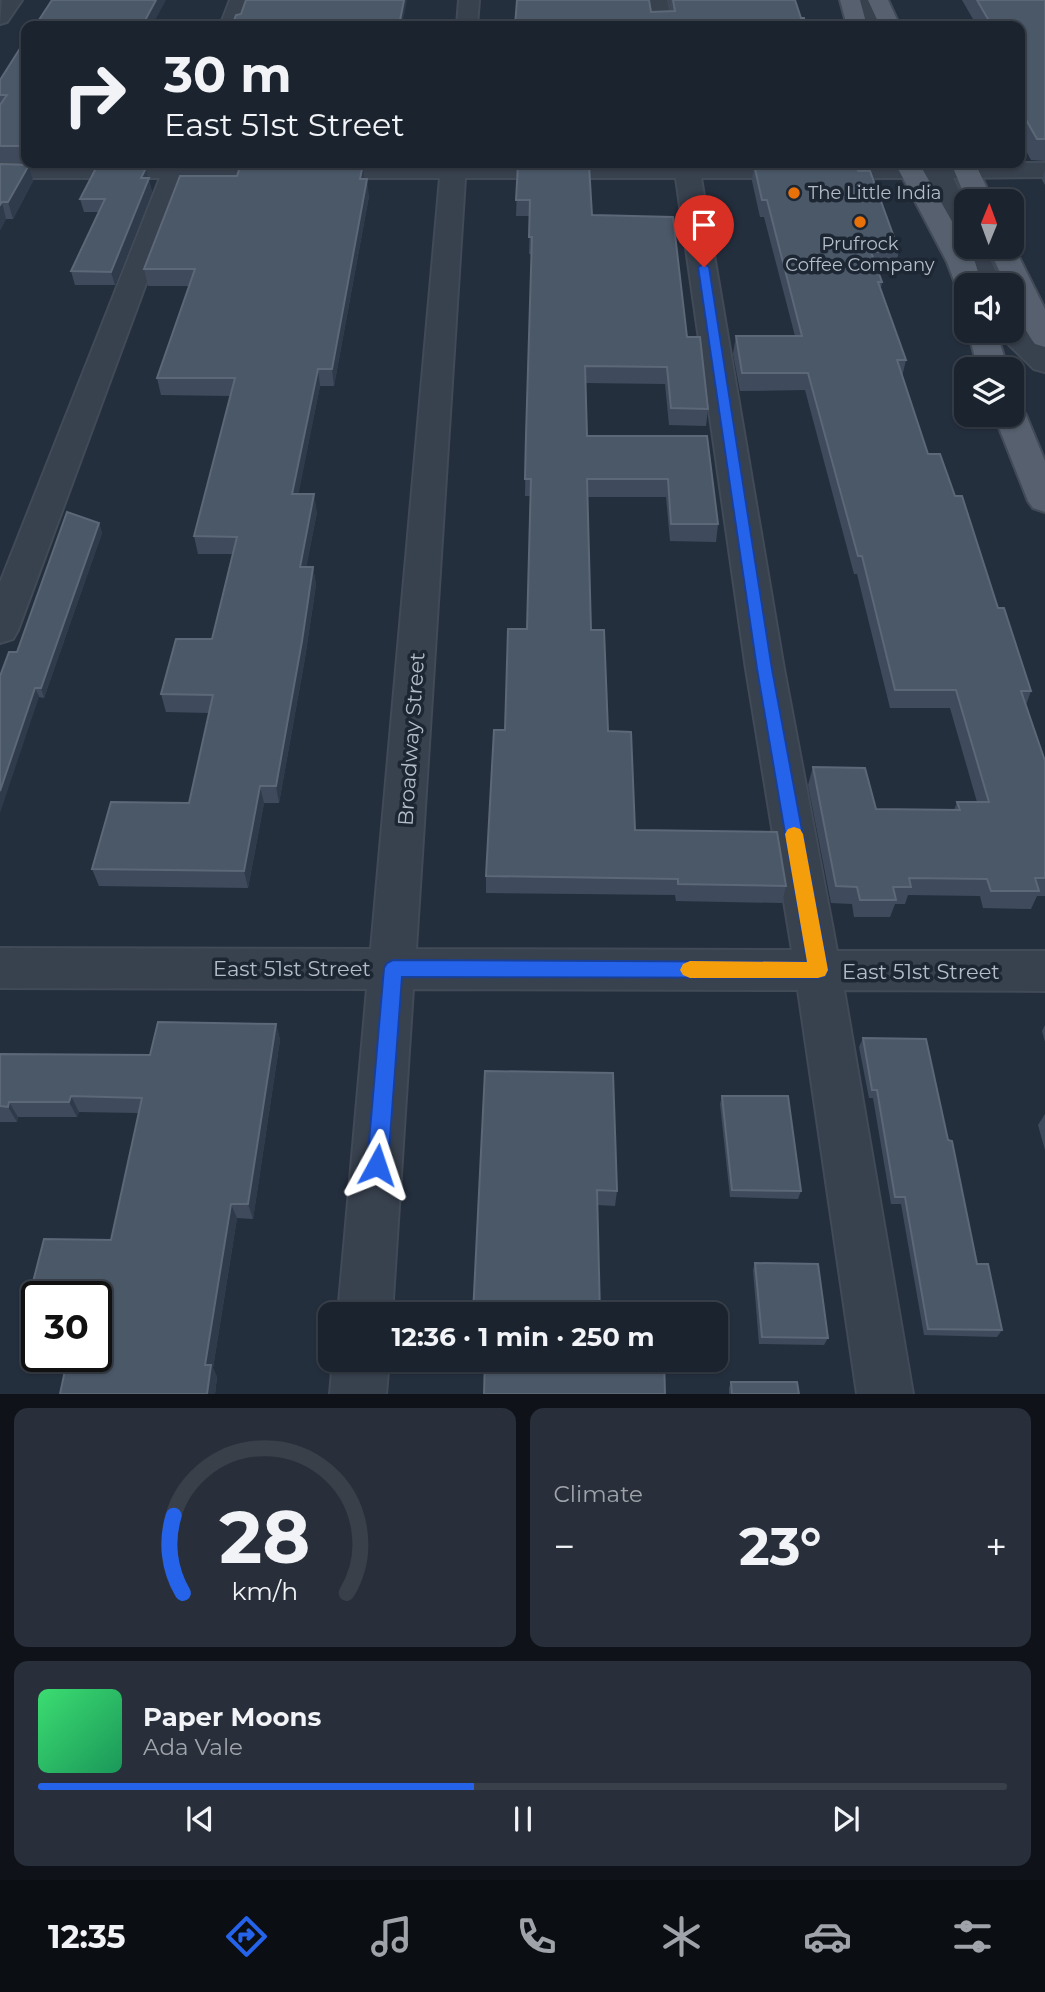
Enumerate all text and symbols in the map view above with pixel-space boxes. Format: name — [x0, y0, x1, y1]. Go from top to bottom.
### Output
text: 30 m — [164, 45, 292, 104]
icon: right — [49, 49, 140, 140]
text: East 51st Street — [164, 105, 404, 144]
place label: The Little India — [808, 182, 941, 204]
marker: The Little India — [786, 185, 802, 201]
north arrow — [954, 189, 1024, 259]
map controls — [954, 189, 1024, 427]
pin — [674, 195, 734, 267]
icon: arrive — [685, 206, 723, 244]
marker: Prufrock Coffee Company — [852, 214, 868, 230]
place label: Prufrock Coffee Company — [785, 233, 935, 276]
button: sound — [954, 273, 1024, 343]
button: layers — [954, 357, 1024, 427]
street label: Broadway Street — [392, 651, 430, 827]
street label: East 51st Street — [213, 956, 371, 981]
street label: East 51st Street — [842, 959, 1000, 984]
position arrow — [340, 1128, 414, 1202]
speed limit sign: 30 — [21, 1281, 112, 1372]
text: 12:36 · 1 min · 250 m — [391, 1321, 655, 1353]
text: Climate — [554, 1480, 643, 1508]
text: 28 — [219, 1494, 310, 1582]
text: 23° — [739, 1515, 821, 1578]
text: − — [554, 1523, 575, 1570]
text: + — [985, 1523, 1007, 1570]
text: km/h — [231, 1576, 298, 1606]
text: Paper Moons — [143, 1701, 321, 1733]
text: Ada Vale — [143, 1733, 243, 1761]
icon: previous — [181, 1800, 219, 1838]
icon: pause — [504, 1800, 542, 1838]
icon: next — [827, 1800, 865, 1838]
icon: directions — [222, 1912, 271, 1961]
icon: music — [367, 1912, 416, 1961]
icon: phone — [512, 1912, 561, 1961]
icon: climate — [657, 1912, 706, 1961]
icon: car — [803, 1912, 852, 1961]
icon: filters — [948, 1912, 997, 1961]
text: 12:35 — [48, 1917, 126, 1956]

